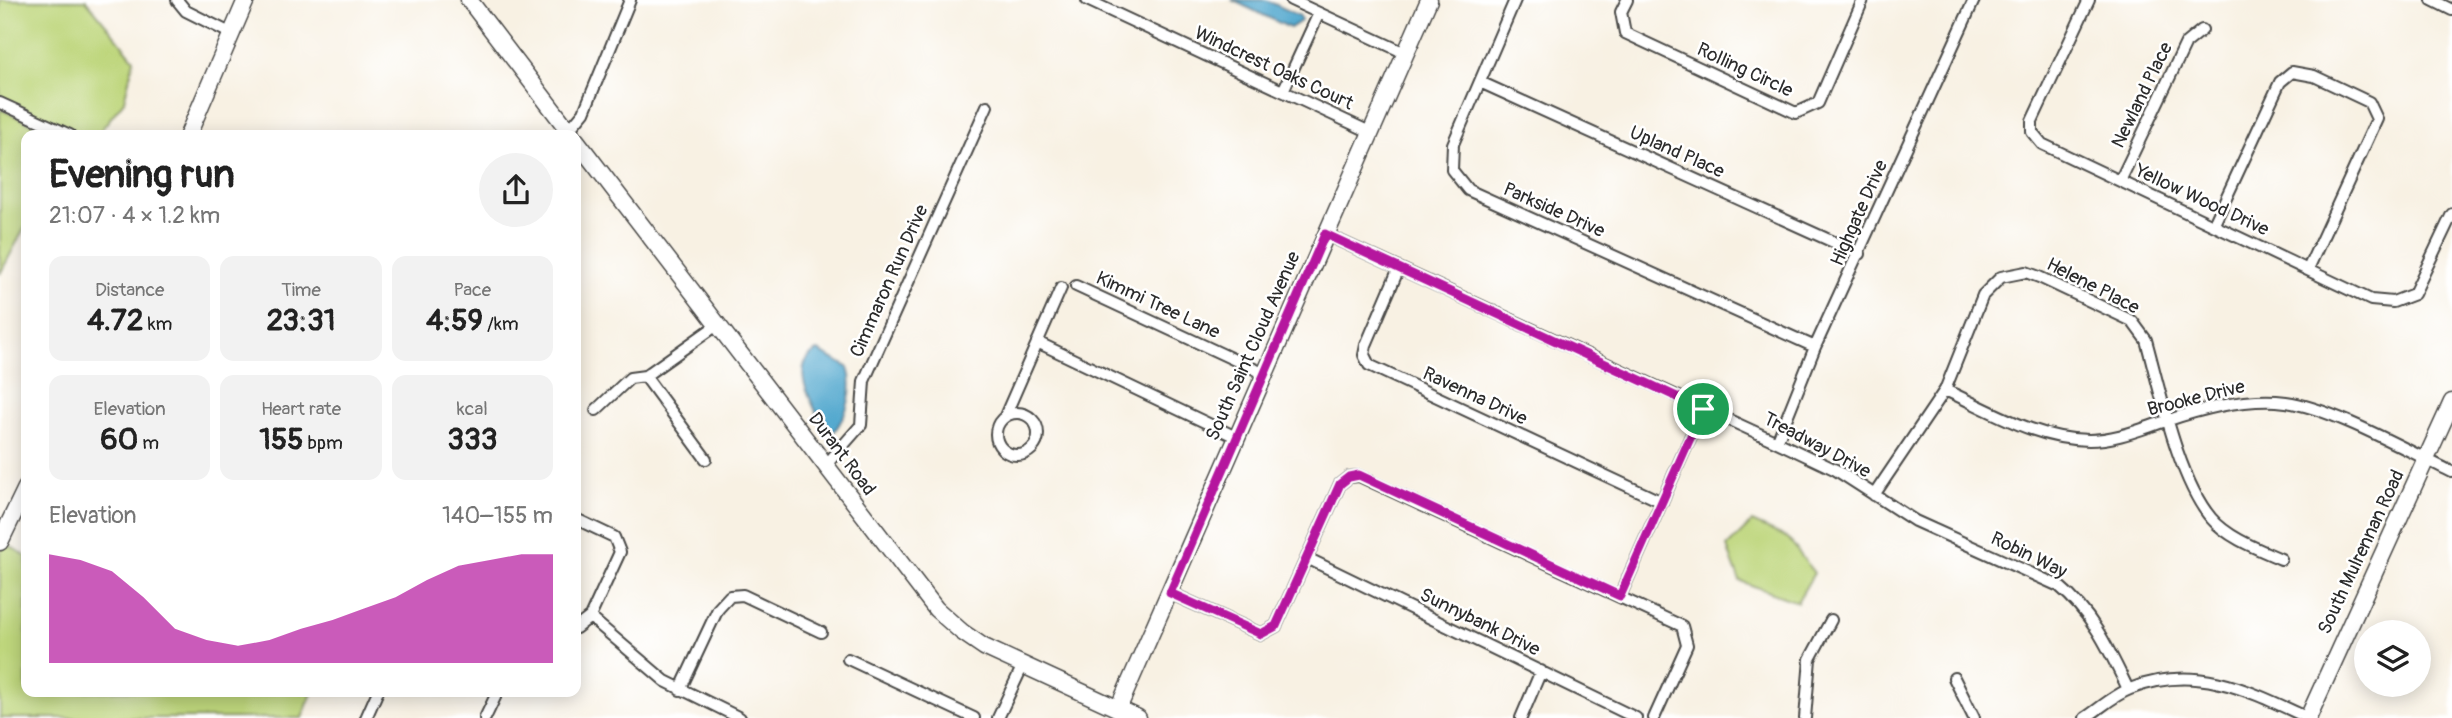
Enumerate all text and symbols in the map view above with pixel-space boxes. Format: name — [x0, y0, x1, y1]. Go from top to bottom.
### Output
street label: Windcrest Oaks Court — [1191, 21, 1358, 115]
street label: Rolling Circle — [1693, 37, 1797, 103]
street label: Newland Place — [2106, 38, 2178, 152]
street label: Upland Place — [1626, 120, 1729, 184]
text: Evening run — [49, 151, 235, 199]
button: share — [479, 153, 553, 227]
street label: Highgate Drive — [1825, 156, 1893, 270]
street label: Yellow Wood Drive — [2130, 158, 2273, 242]
street label: Parkside Drive — [1499, 177, 1609, 243]
street label: Cimmaron Run Drive — [845, 200, 934, 361]
text: 21:07 · 4 × 1.2 km — [49, 201, 220, 230]
street label: South Saint Cloud Avenue — [1200, 247, 1306, 444]
street label: Helene Place — [2042, 252, 2144, 320]
street label: Kimmi Tree Lane — [1092, 266, 1224, 344]
text: Distance — [95, 278, 164, 302]
text: Time — [281, 278, 321, 302]
text: Pace — [454, 278, 491, 302]
text: 4.72 — [87, 302, 144, 339]
text: 23:31 — [266, 302, 336, 339]
text: 4:59 — [426, 302, 483, 339]
text: km — [144, 312, 172, 336]
text: /km — [483, 312, 519, 336]
street label: Ravenna Drive — [1419, 361, 1532, 431]
street label: Brooke Drive — [2145, 374, 2248, 422]
pin — [1673, 379, 1733, 439]
icon: arrive — [1684, 390, 1722, 428]
text: Elevation — [93, 397, 166, 421]
text: Heart rate — [261, 397, 341, 421]
text: kcal — [457, 397, 488, 421]
street label: Treadway Drive — [1759, 407, 1875, 484]
street label: Durant Road — [803, 408, 881, 500]
text: 60 — [100, 421, 138, 458]
text: 155 — [259, 421, 303, 458]
text: 333 — [447, 421, 497, 458]
text: m — [138, 431, 159, 455]
text: bpm — [303, 431, 343, 455]
street label: South Mulrennan Road — [2312, 466, 2410, 638]
text: Elevation — [49, 501, 137, 530]
text: 140–155 m — [442, 501, 553, 530]
street label: Robin Way — [1987, 526, 2071, 584]
street label: Sunnybank Drive — [1416, 583, 1545, 662]
map controls — [2354, 620, 2431, 697]
button: layers — [2354, 620, 2431, 697]

